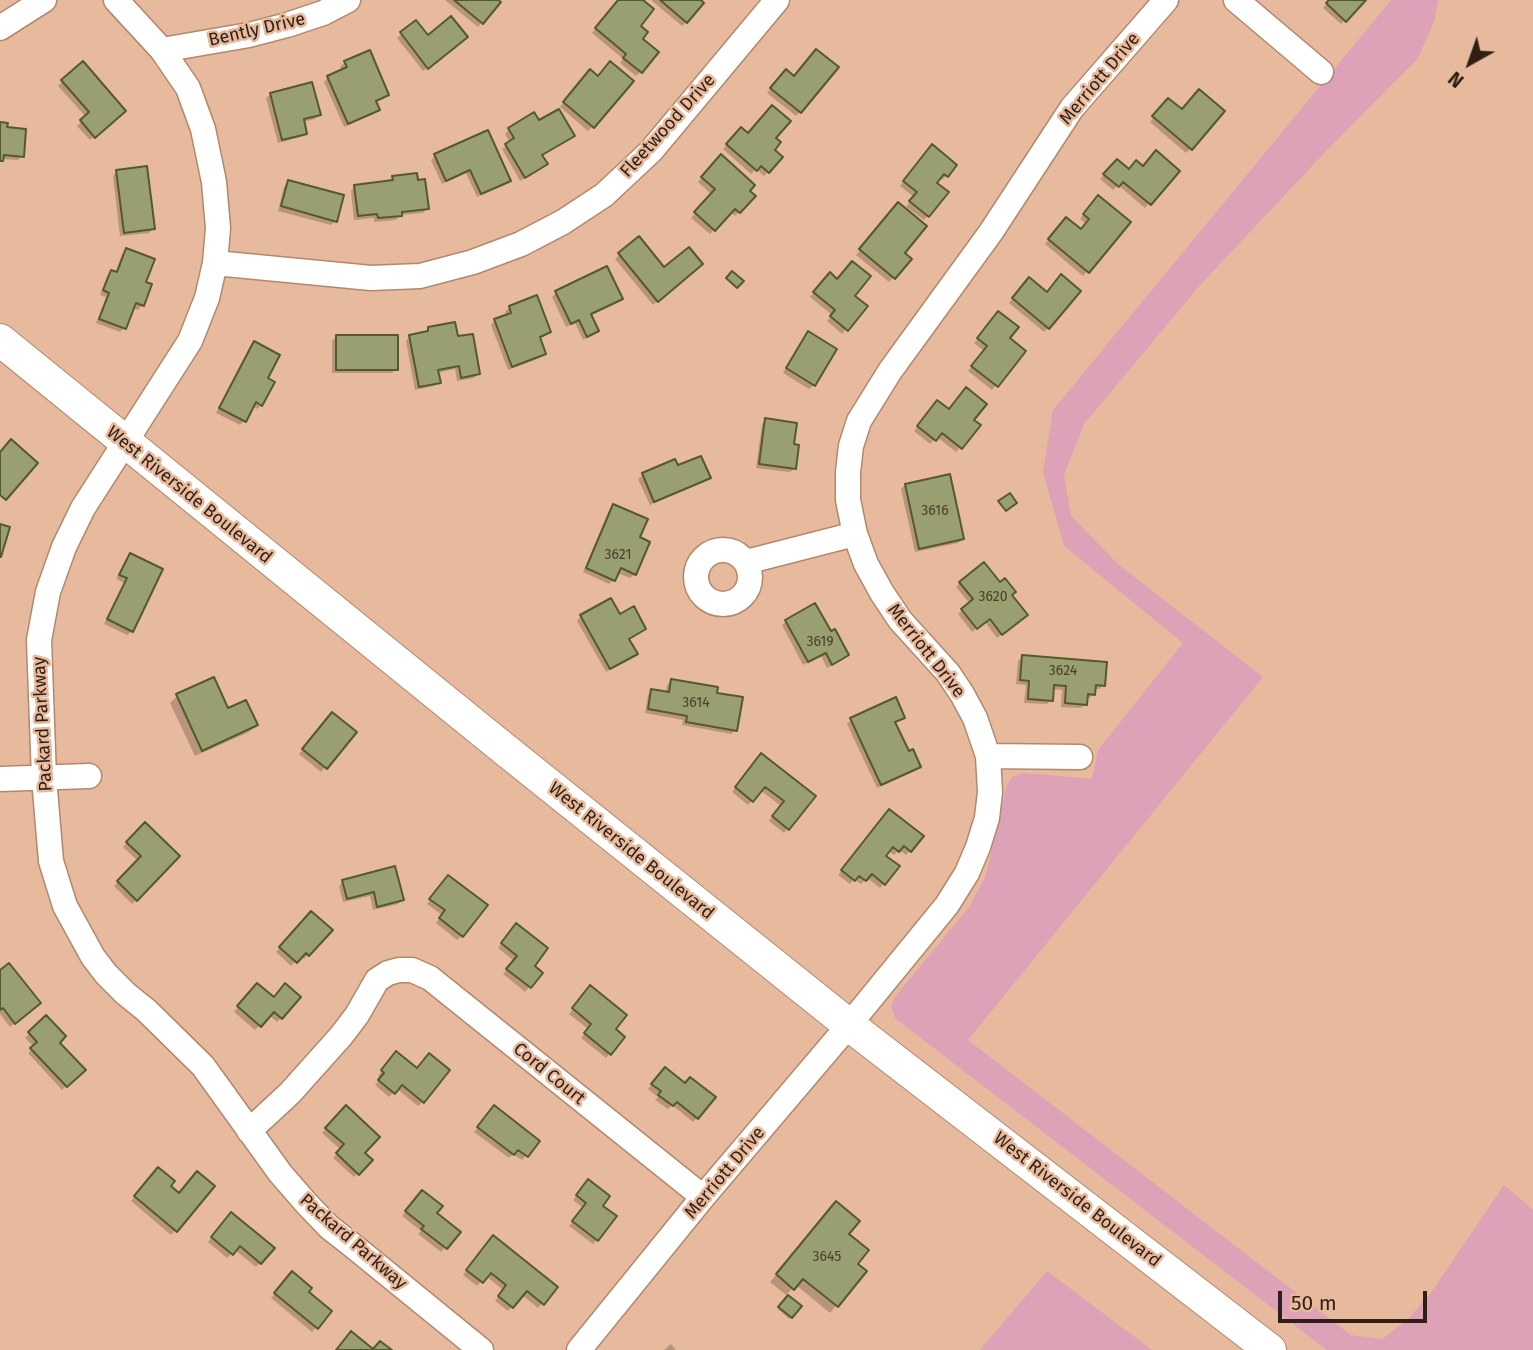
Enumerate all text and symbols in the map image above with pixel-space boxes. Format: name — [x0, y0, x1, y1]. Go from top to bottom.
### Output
street label: Bently Drive — [207, 8, 307, 52]
north arrow — [1435, 28, 1505, 98]
street label: Merriott Drive — [1055, 29, 1145, 129]
text: N — [1444, 67, 1468, 92]
street label: Fleetwood Drive — [616, 70, 720, 182]
street label: West Riverside Boulevard — [102, 422, 276, 568]
house number: 3616 — [921, 503, 949, 519]
house number: 3621 — [605, 547, 631, 563]
house number: 3620 — [978, 589, 1008, 605]
street label: Merriott Drive — [883, 600, 969, 702]
house number: 3619 — [806, 634, 834, 650]
street label: Packard Parkway — [29, 656, 57, 792]
house number: 3624 — [1049, 663, 1077, 679]
house number: 3614 — [682, 695, 710, 711]
street label: West Riverside Boulevard — [544, 778, 718, 924]
street label: Cord Court — [509, 1038, 589, 1110]
street label: Merriott Drive — [680, 1123, 770, 1223]
street label: West Riverside Boulevard — [989, 1128, 1165, 1272]
street label: Packard Parkway — [295, 1190, 411, 1294]
house number: 3645 — [813, 1249, 841, 1265]
scale bar — [1281, 1276, 1430, 1320]
text: 50 m — [1291, 1290, 1337, 1316]

